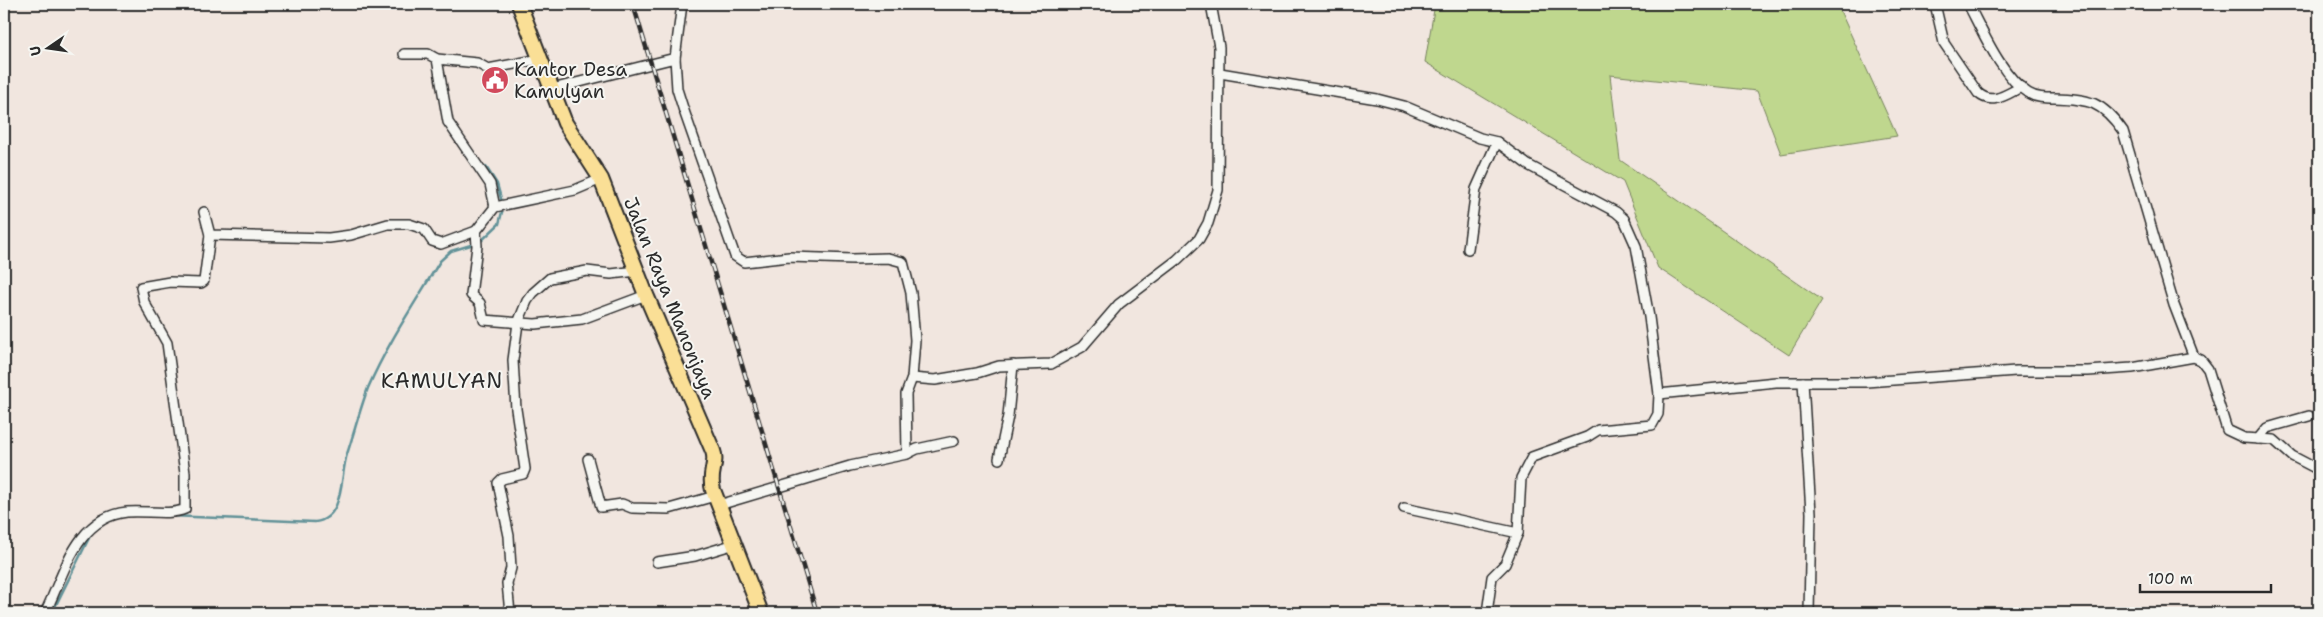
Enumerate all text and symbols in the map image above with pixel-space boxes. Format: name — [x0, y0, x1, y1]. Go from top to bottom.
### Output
north arrow — [22, 22, 72, 72]
text: U — [25, 44, 45, 58]
place label: Kantor Desa Kamulyan — [514, 57, 627, 104]
public building icon: Kantor Desa Kamulyan — [480, 65, 510, 95]
street label: Jalan Raya Manonjaya — [618, 193, 722, 403]
district label: KAMULYAN — [381, 367, 503, 395]
scale bar — [2140, 562, 2272, 594]
text: 100 m — [2148, 569, 2193, 589]

